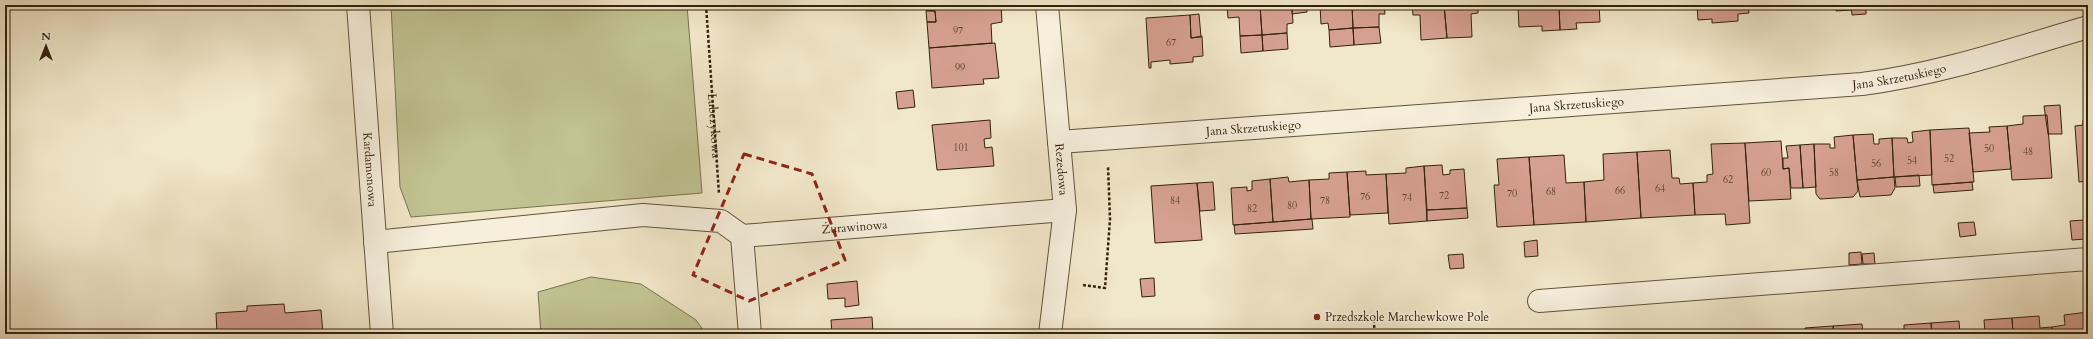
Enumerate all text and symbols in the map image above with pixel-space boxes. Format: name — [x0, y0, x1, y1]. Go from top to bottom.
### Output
house number: 97 — [953, 24, 963, 38]
north arrow — [26, 26, 66, 66]
text: N — [41, 29, 51, 44]
house number: 67 — [1166, 36, 1176, 50]
street label: Jana Skrzetuskiego — [1850, 60, 1948, 93]
house number: 99 — [955, 61, 965, 75]
street label: Lubczykowa — [704, 93, 725, 160]
street label: Jana Skrzetuskiego — [1527, 93, 1625, 116]
street label: Jana Skrzetuskiego — [1204, 117, 1302, 139]
street label: Kardamonowa — [359, 132, 381, 208]
house number: 101 — [953, 141, 969, 155]
house number: 50 — [1984, 142, 1994, 156]
street label: Rezedowa — [1051, 143, 1072, 197]
house number: 48 — [2023, 145, 2033, 159]
house number: 52 — [1944, 152, 1954, 166]
house number: 54 — [1907, 154, 1917, 168]
house number: 56 — [1871, 157, 1881, 171]
house number: 60 — [1761, 166, 1771, 180]
house number: 58 — [1829, 166, 1839, 180]
house number: 62 — [1723, 173, 1733, 187]
house number: 64 — [1655, 182, 1665, 196]
house number: 66 — [1615, 184, 1625, 198]
house number: 68 — [1546, 185, 1556, 199]
house number: 70 — [1507, 187, 1517, 201]
house number: 72 — [1439, 189, 1449, 203]
house number: 76 — [1360, 190, 1370, 204]
house number: 74 — [1402, 191, 1412, 205]
house number: 84 — [1170, 194, 1180, 208]
house number: 78 — [1320, 194, 1330, 208]
house number: 80 — [1287, 199, 1297, 213]
house number: 82 — [1247, 202, 1257, 216]
street label: Żurawinowa — [821, 216, 889, 238]
place label: Przedszkole Marchewkowe Pole — [1325, 309, 1489, 325]
marker: Przedszkole Marchewkowe Pole — [1312, 312, 1322, 322]

